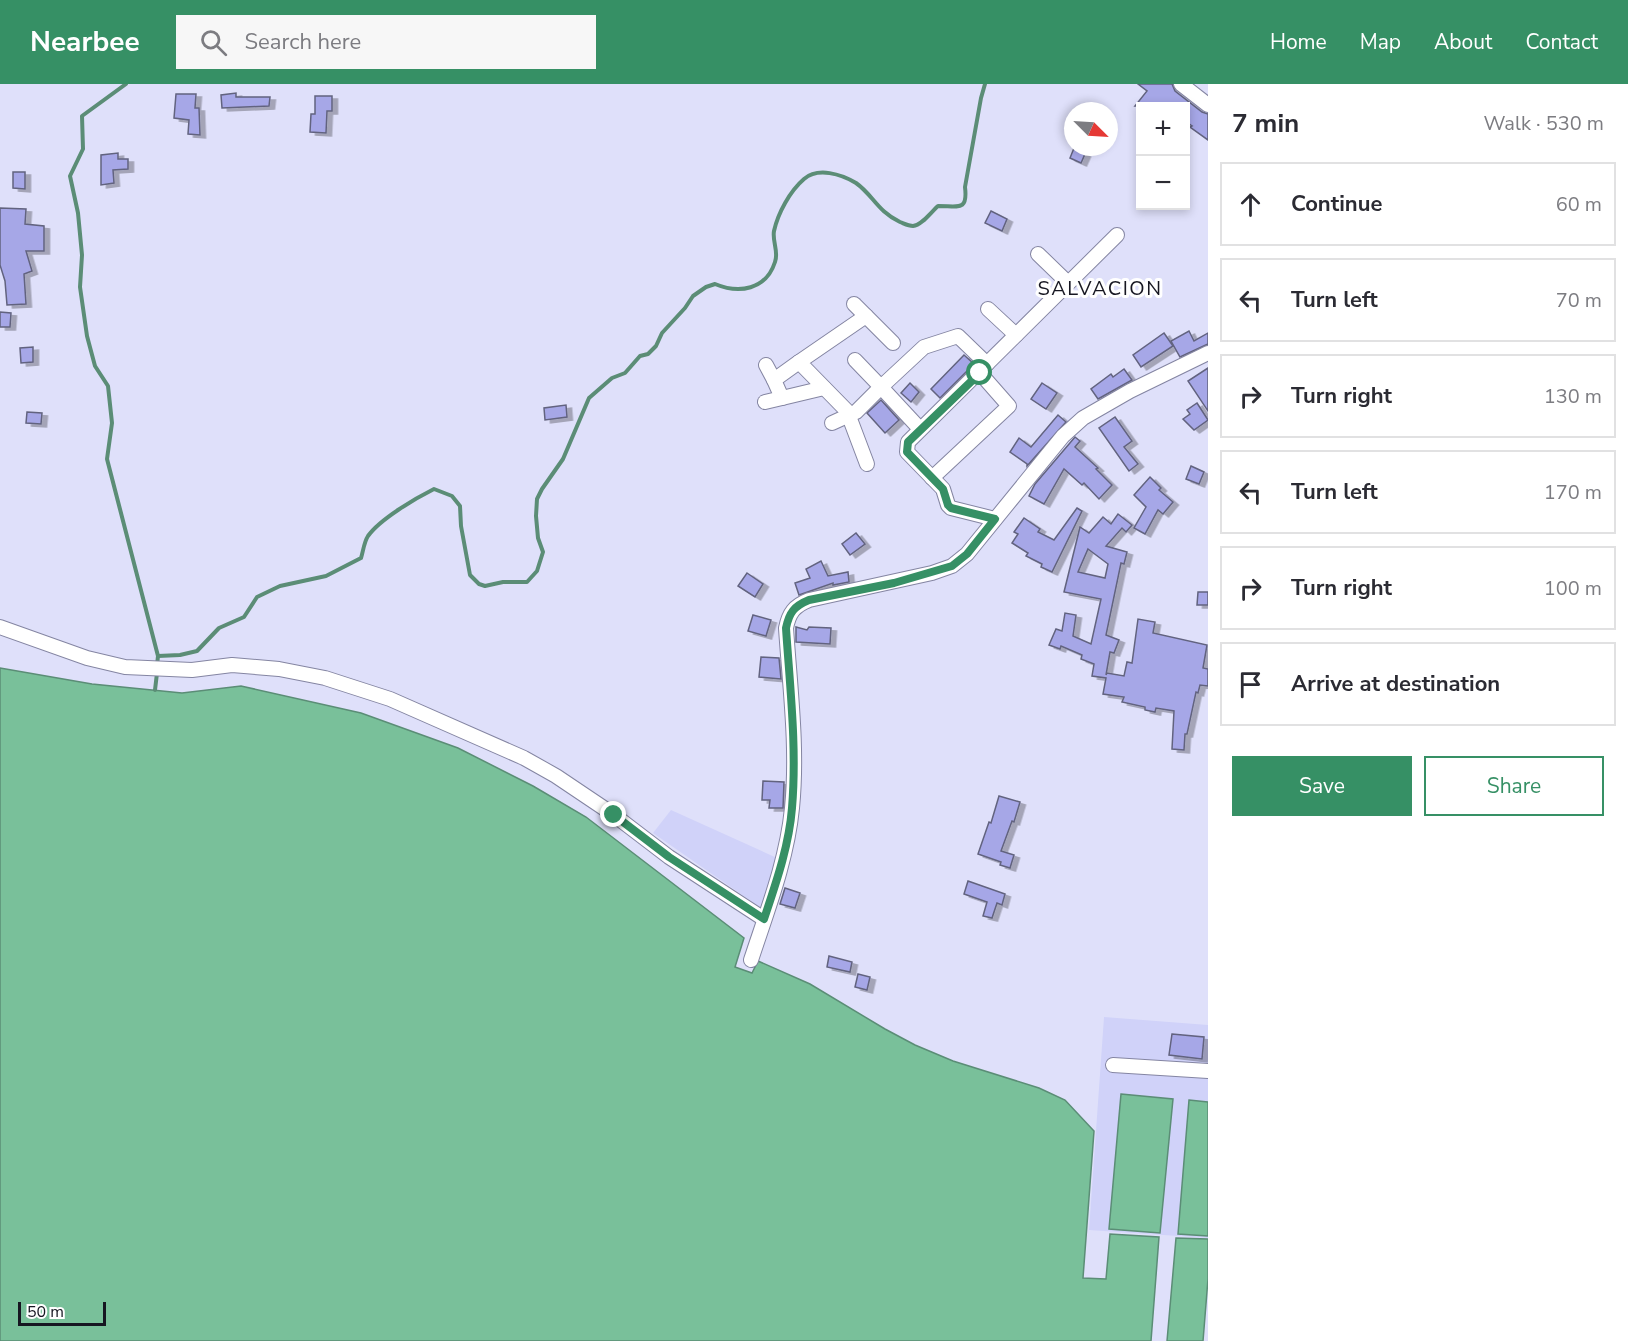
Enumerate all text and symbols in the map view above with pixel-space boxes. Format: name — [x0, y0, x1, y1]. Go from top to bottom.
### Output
search box — [176, 15, 596, 69]
text: Nearbee — [30, 23, 140, 61]
icon: search — [197, 26, 230, 59]
text: Search here — [245, 27, 361, 57]
text: Home — [1270, 28, 1327, 56]
text: Map — [1360, 28, 1401, 56]
text: About — [1434, 28, 1492, 56]
text: Contact — [1525, 28, 1598, 56]
north arrow — [1064, 102, 1118, 156]
map controls — [1136, 102, 1190, 210]
button: + — [1136, 102, 1190, 156]
text: 7 min — [1232, 106, 1299, 141]
text: Walk · 530 m — [1484, 110, 1604, 137]
button: − — [1136, 156, 1190, 210]
icon: ahead — [1234, 188, 1267, 221]
text: Continue — [1291, 189, 1382, 219]
text: 60 m — [1556, 191, 1602, 218]
district label: SALVACION — [1037, 275, 1163, 302]
icon: left — [1234, 284, 1267, 317]
text: Turn left — [1291, 285, 1378, 315]
text: 70 m — [1556, 287, 1602, 314]
route start — [966, 359, 992, 385]
icon: right — [1234, 380, 1267, 413]
text: Turn right — [1291, 381, 1392, 411]
text: 130 m — [1544, 383, 1602, 410]
icon: left — [1234, 476, 1267, 509]
text: Turn left — [1291, 477, 1378, 507]
text: 170 m — [1544, 479, 1602, 506]
icon: right — [1234, 572, 1267, 605]
text: Turn right — [1291, 573, 1392, 603]
text: 100 m — [1544, 575, 1602, 602]
icon: arrive — [1234, 668, 1267, 701]
text: Arrive at destination — [1291, 669, 1500, 699]
button: Save — [1232, 756, 1412, 816]
button: Share — [1424, 756, 1604, 816]
route end — [600, 801, 626, 827]
scale bar — [18, 1299, 106, 1326]
text: 50 m — [27, 1301, 64, 1323]

